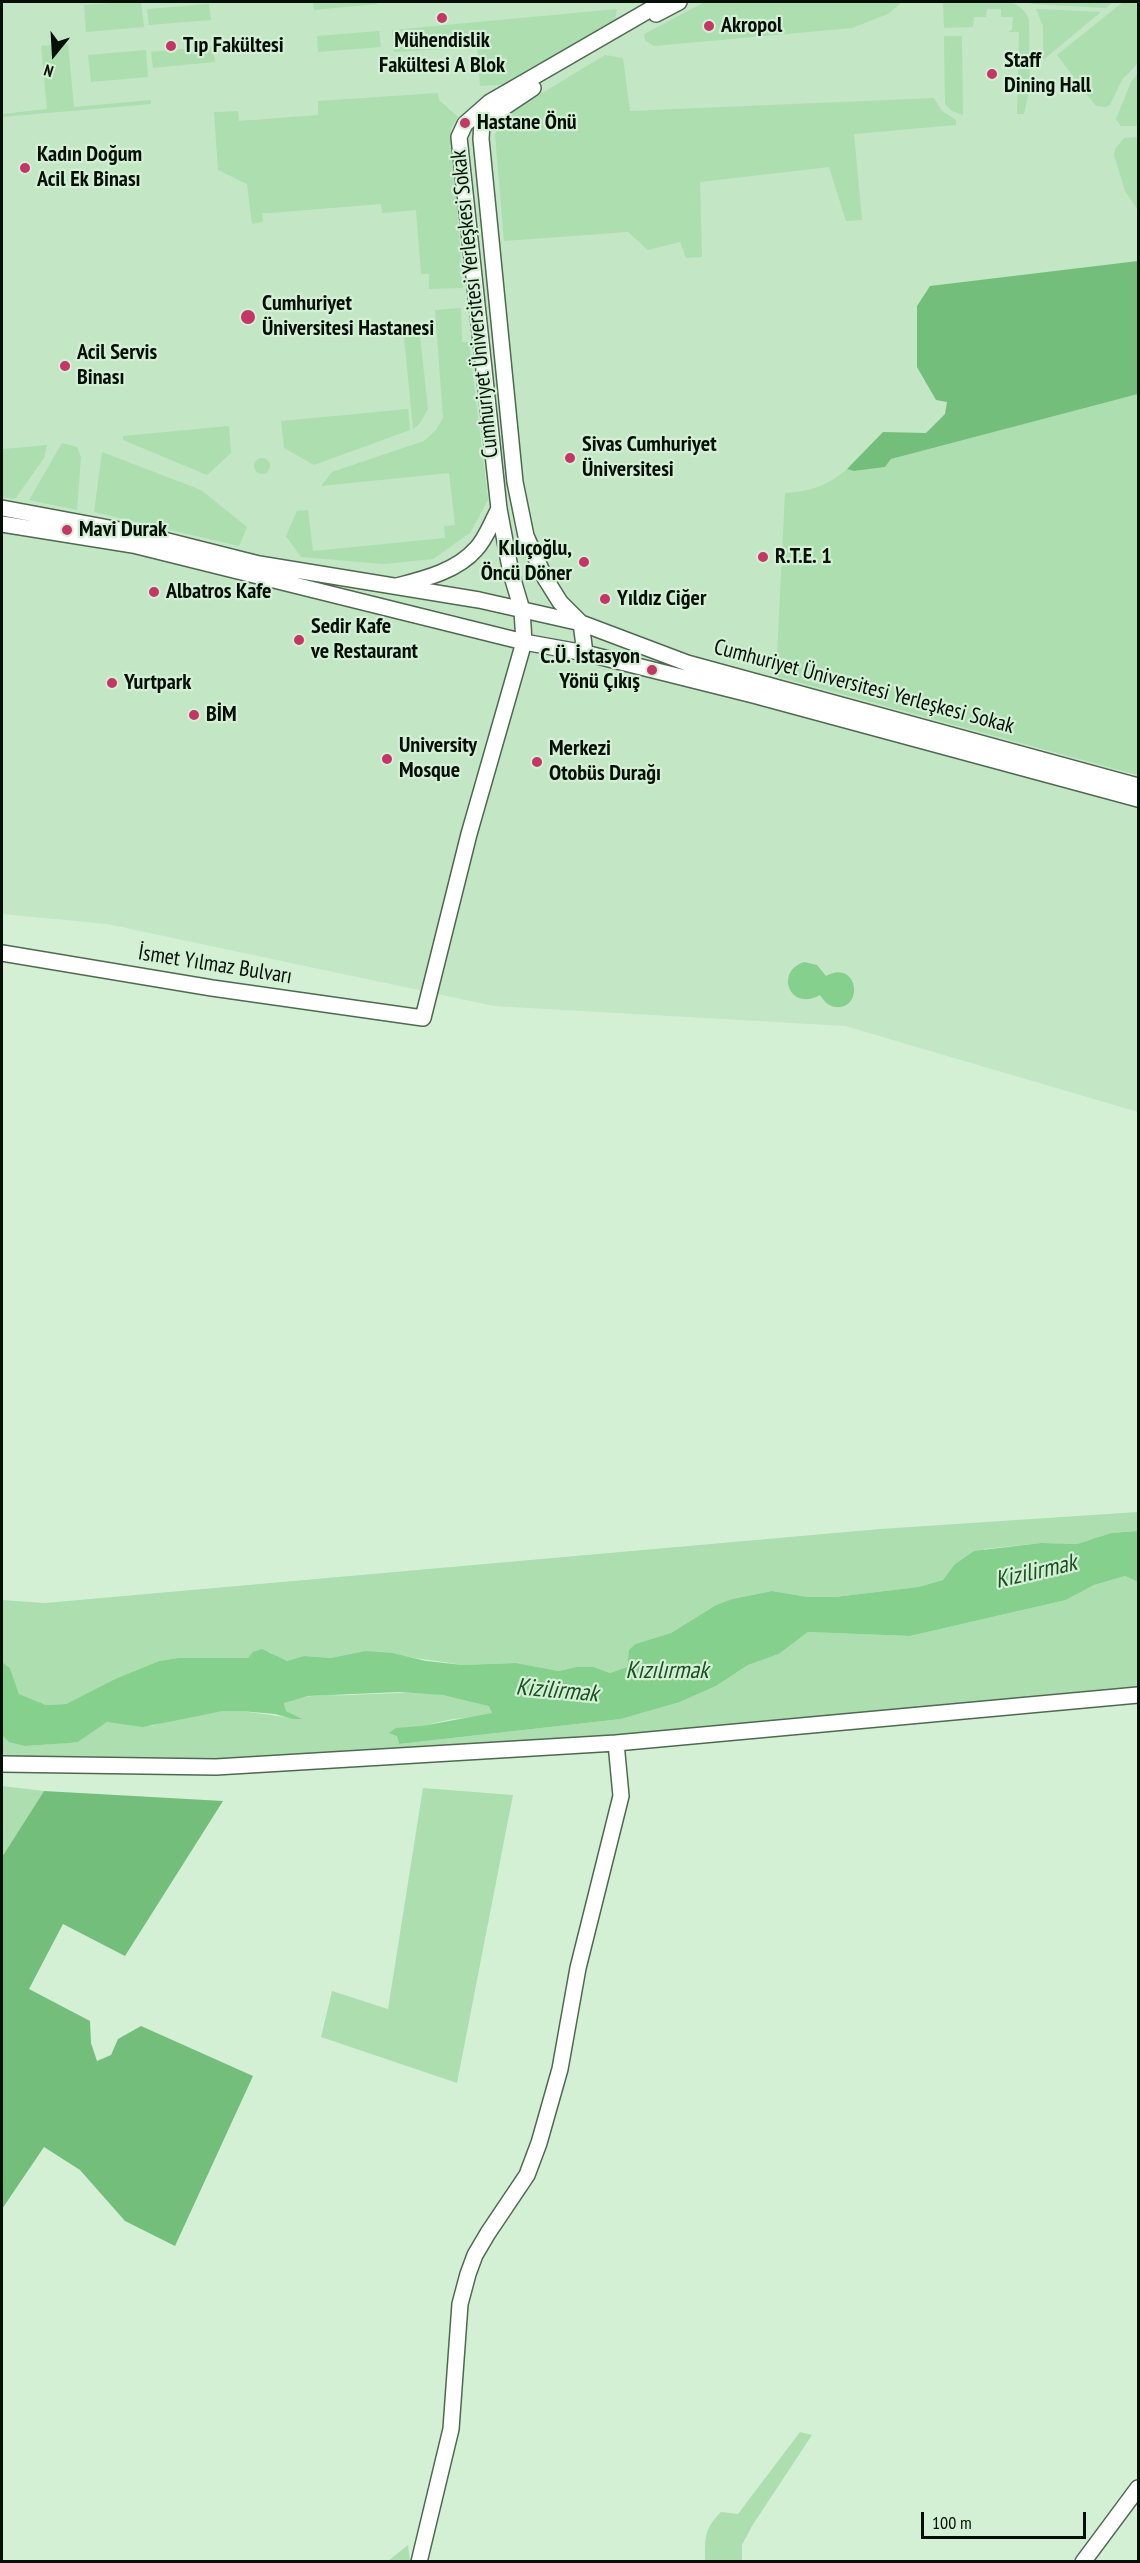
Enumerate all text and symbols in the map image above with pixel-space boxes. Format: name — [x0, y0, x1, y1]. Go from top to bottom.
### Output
marker: Mühendislik Fakültesi A Blok — [435, 11, 449, 25]
place label: Akropol — [721, 13, 782, 39]
marker: Akropol — [702, 19, 716, 33]
north arrow — [24, 24, 84, 84]
place label: Mühendislik Fakültesi A Blok — [379, 28, 505, 80]
place label: Tıp Fakültesi — [183, 33, 284, 59]
marker: Tıp Fakültesi — [164, 39, 178, 53]
place label: Staff Dining Hall — [1004, 48, 1091, 100]
text: N — [41, 60, 56, 82]
marker: Staff Dining Hall — [985, 67, 999, 81]
place label: Hastane Önü — [477, 110, 577, 136]
marker: Hastane Önü — [458, 116, 472, 130]
place label: Kadın Doğum Acil Ek Binası — [37, 142, 142, 194]
street label: Cumhuriyet Üniversitesi Yerleşkesi Sokak — [446, 149, 504, 459]
marker: Kadın Doğum Acil Ek Binası — [18, 161, 32, 175]
place label: Cumhuriyet Üniversitesi Hastanesi — [262, 291, 434, 342]
marker: Cumhuriyet Üniversitesi Hastanesi — [239, 308, 257, 326]
place label: Acil Servis Binası — [77, 340, 157, 392]
marker: Acil Servis Binası — [58, 359, 72, 373]
place label: Sivas Cumhuriyet Üniversitesi — [582, 432, 717, 484]
marker: Sivas Cumhuriyet Üniversitesi — [563, 451, 577, 465]
place label: Mavi Durak — [79, 517, 167, 543]
marker: Mavi Durak — [60, 523, 74, 537]
place label: Kılıçoğlu, Öncü Döner — [481, 536, 572, 588]
place label: R.T.E. 1 — [775, 544, 832, 570]
marker: R.T.E. 1 — [756, 550, 770, 564]
marker: Kılıçoğlu, Öncü Döner — [577, 555, 591, 569]
place label: Albatros Kafe — [166, 579, 272, 605]
marker: Albatros Kafe — [147, 585, 161, 599]
place label: Yıldız Ciğer — [617, 586, 706, 612]
marker: Yıldız Ciğer — [598, 592, 612, 606]
place label: Sedir Kafe ve Restaurant — [311, 614, 418, 666]
marker: Sedir Kafe ve Restaurant — [292, 633, 306, 647]
street label: Cumhuriyet Üniversitesi Yerleşkesi Sokak — [711, 634, 1017, 740]
place label: C.Ü. İstasyon Yönü Çıkış — [540, 644, 640, 696]
marker: C.Ü. İstasyon Yönü Çıkış — [645, 663, 659, 677]
place label: Yurtpark — [124, 670, 191, 696]
marker: Yurtpark — [105, 676, 119, 690]
place label: BİM — [206, 702, 237, 728]
marker: BİM — [187, 708, 201, 722]
place label: University Mosque — [399, 733, 477, 784]
place label: Merkezi Otobüs Durağı — [549, 736, 661, 788]
marker: University Mosque — [380, 752, 394, 766]
marker: Merkezi Otobüs Durağı — [530, 755, 544, 769]
street label: İsmet Yılmaz Bulvarı — [136, 940, 294, 990]
water label: Kizilirmak — [992, 1549, 1080, 1595]
water label: Kızılırmak — [626, 1657, 708, 1685]
water label: Kizilirmak — [515, 1673, 599, 1709]
scale bar — [924, 2500, 1089, 2538]
text: 100 m — [932, 2511, 972, 2534]

